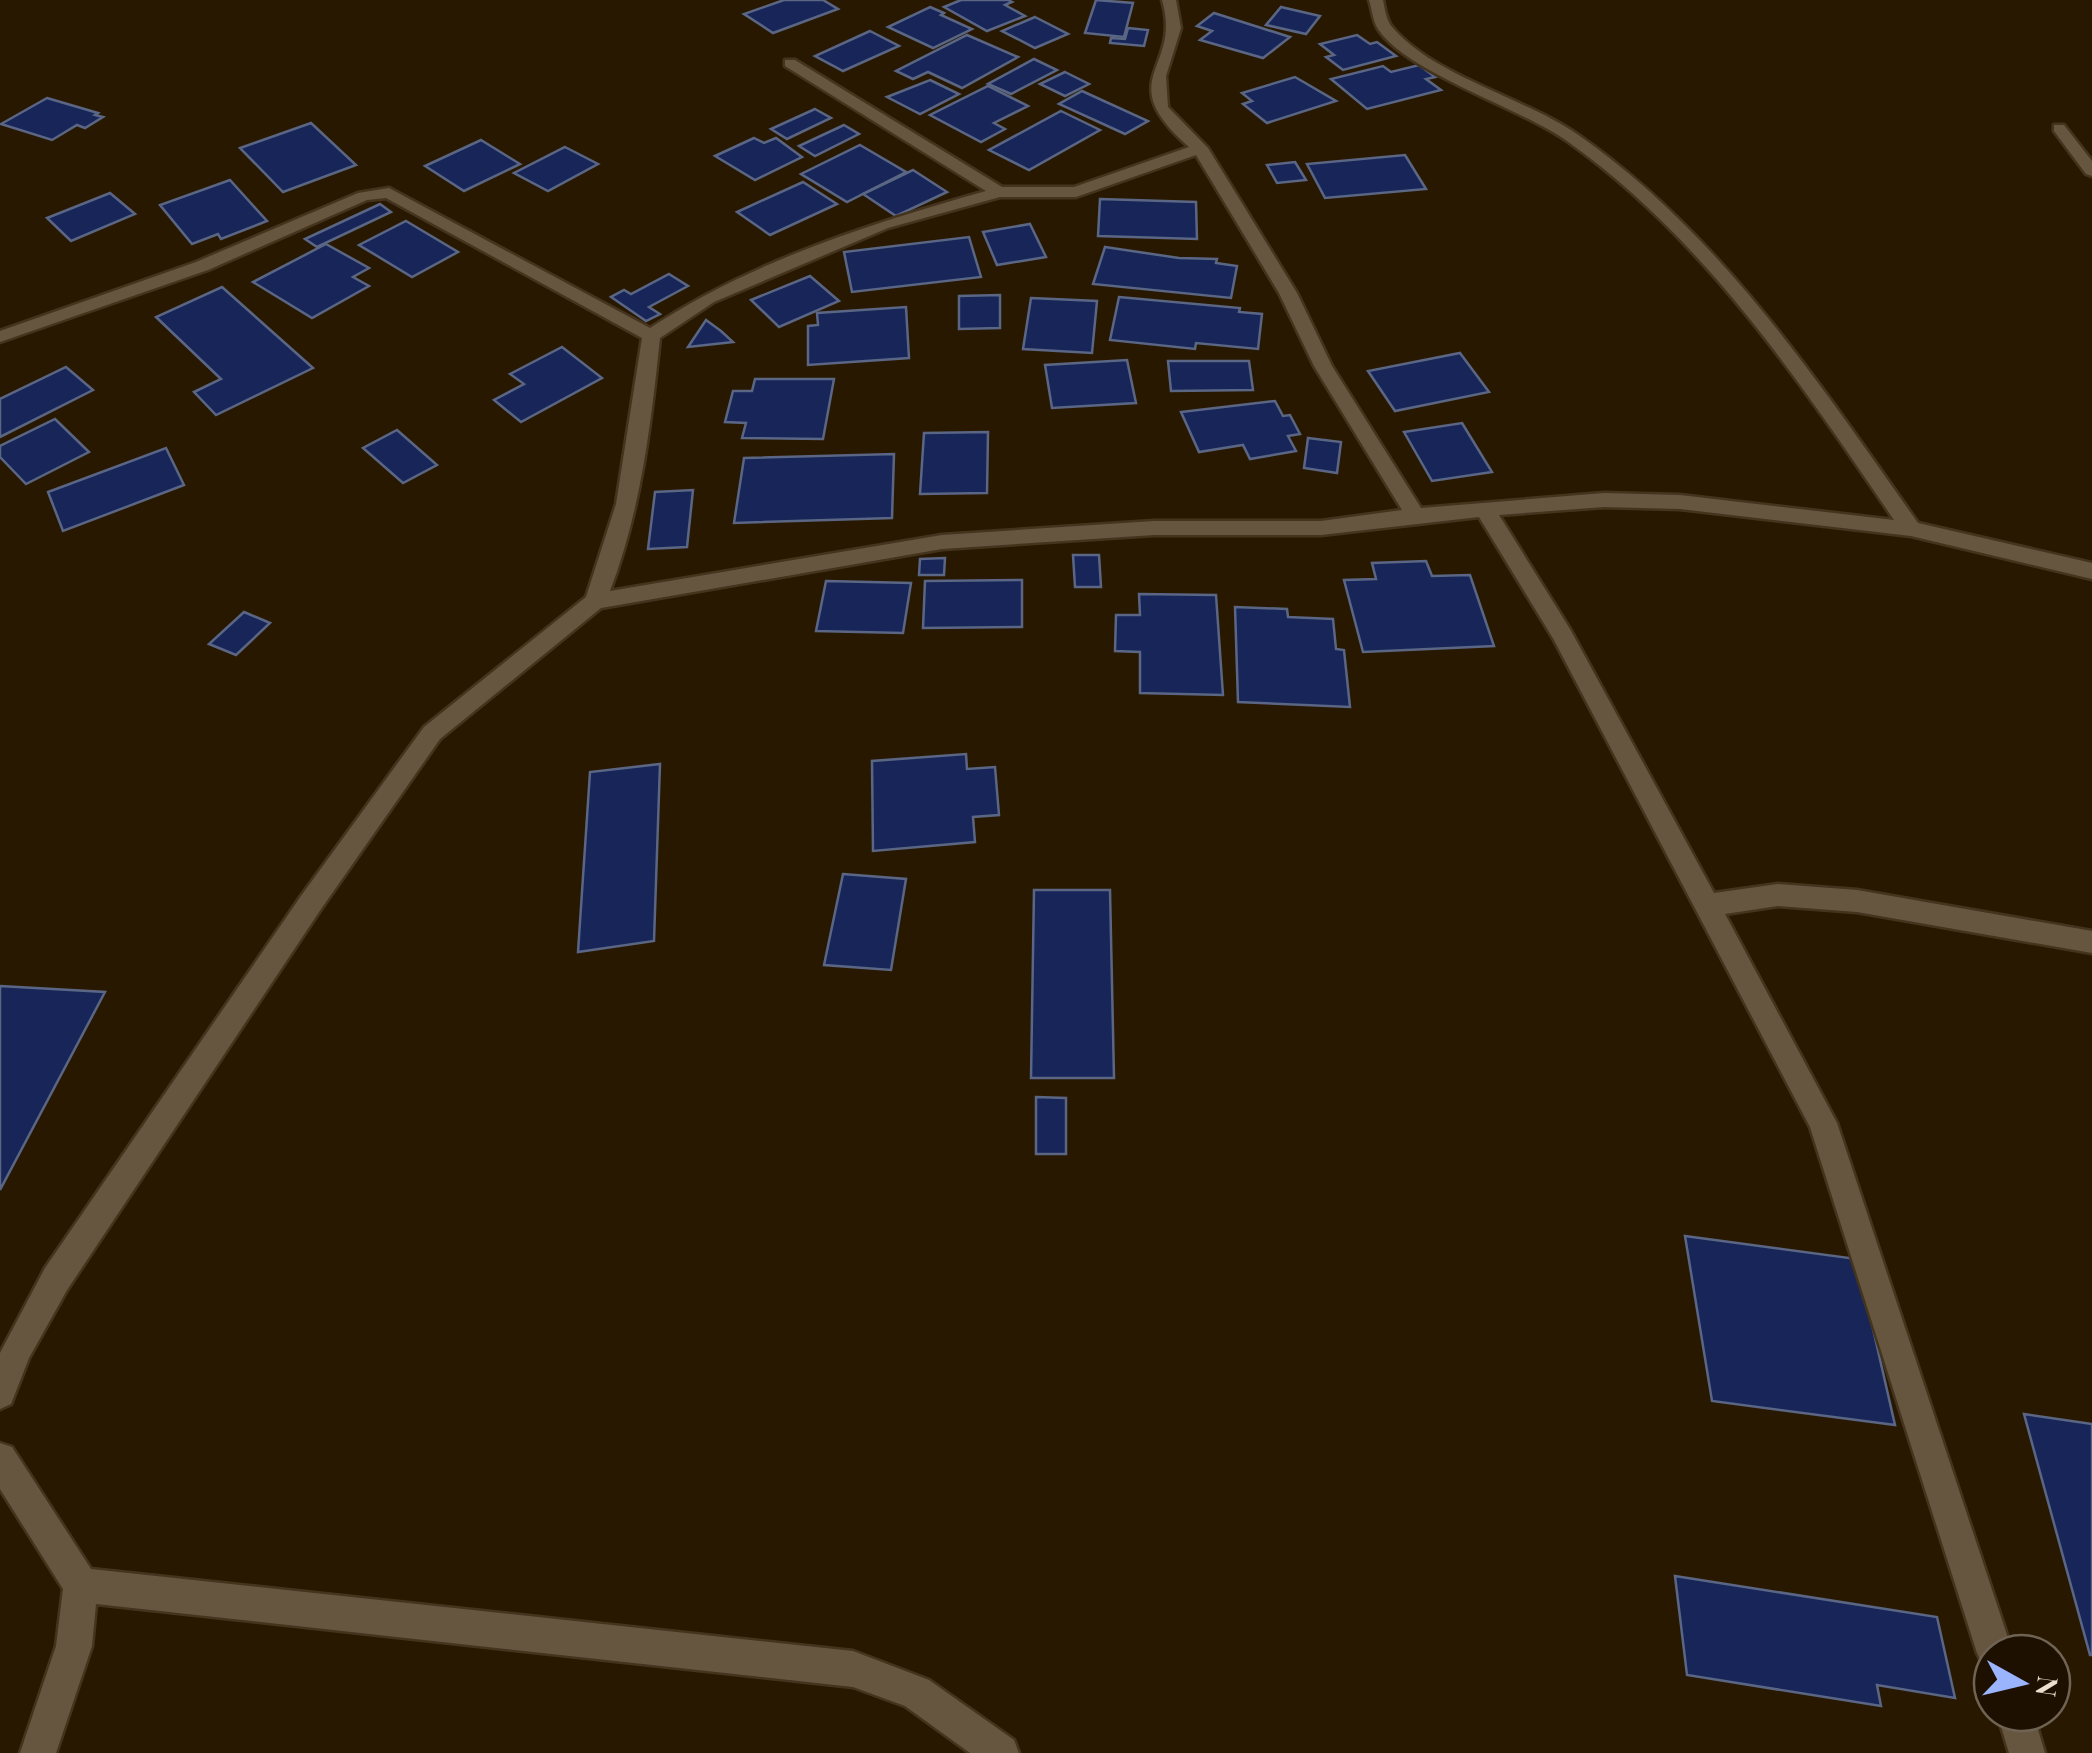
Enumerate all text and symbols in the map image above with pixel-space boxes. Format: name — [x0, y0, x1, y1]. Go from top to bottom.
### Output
north arrow — [1972, 1633, 2072, 1733]
text: N — [2029, 1674, 2068, 1699]

